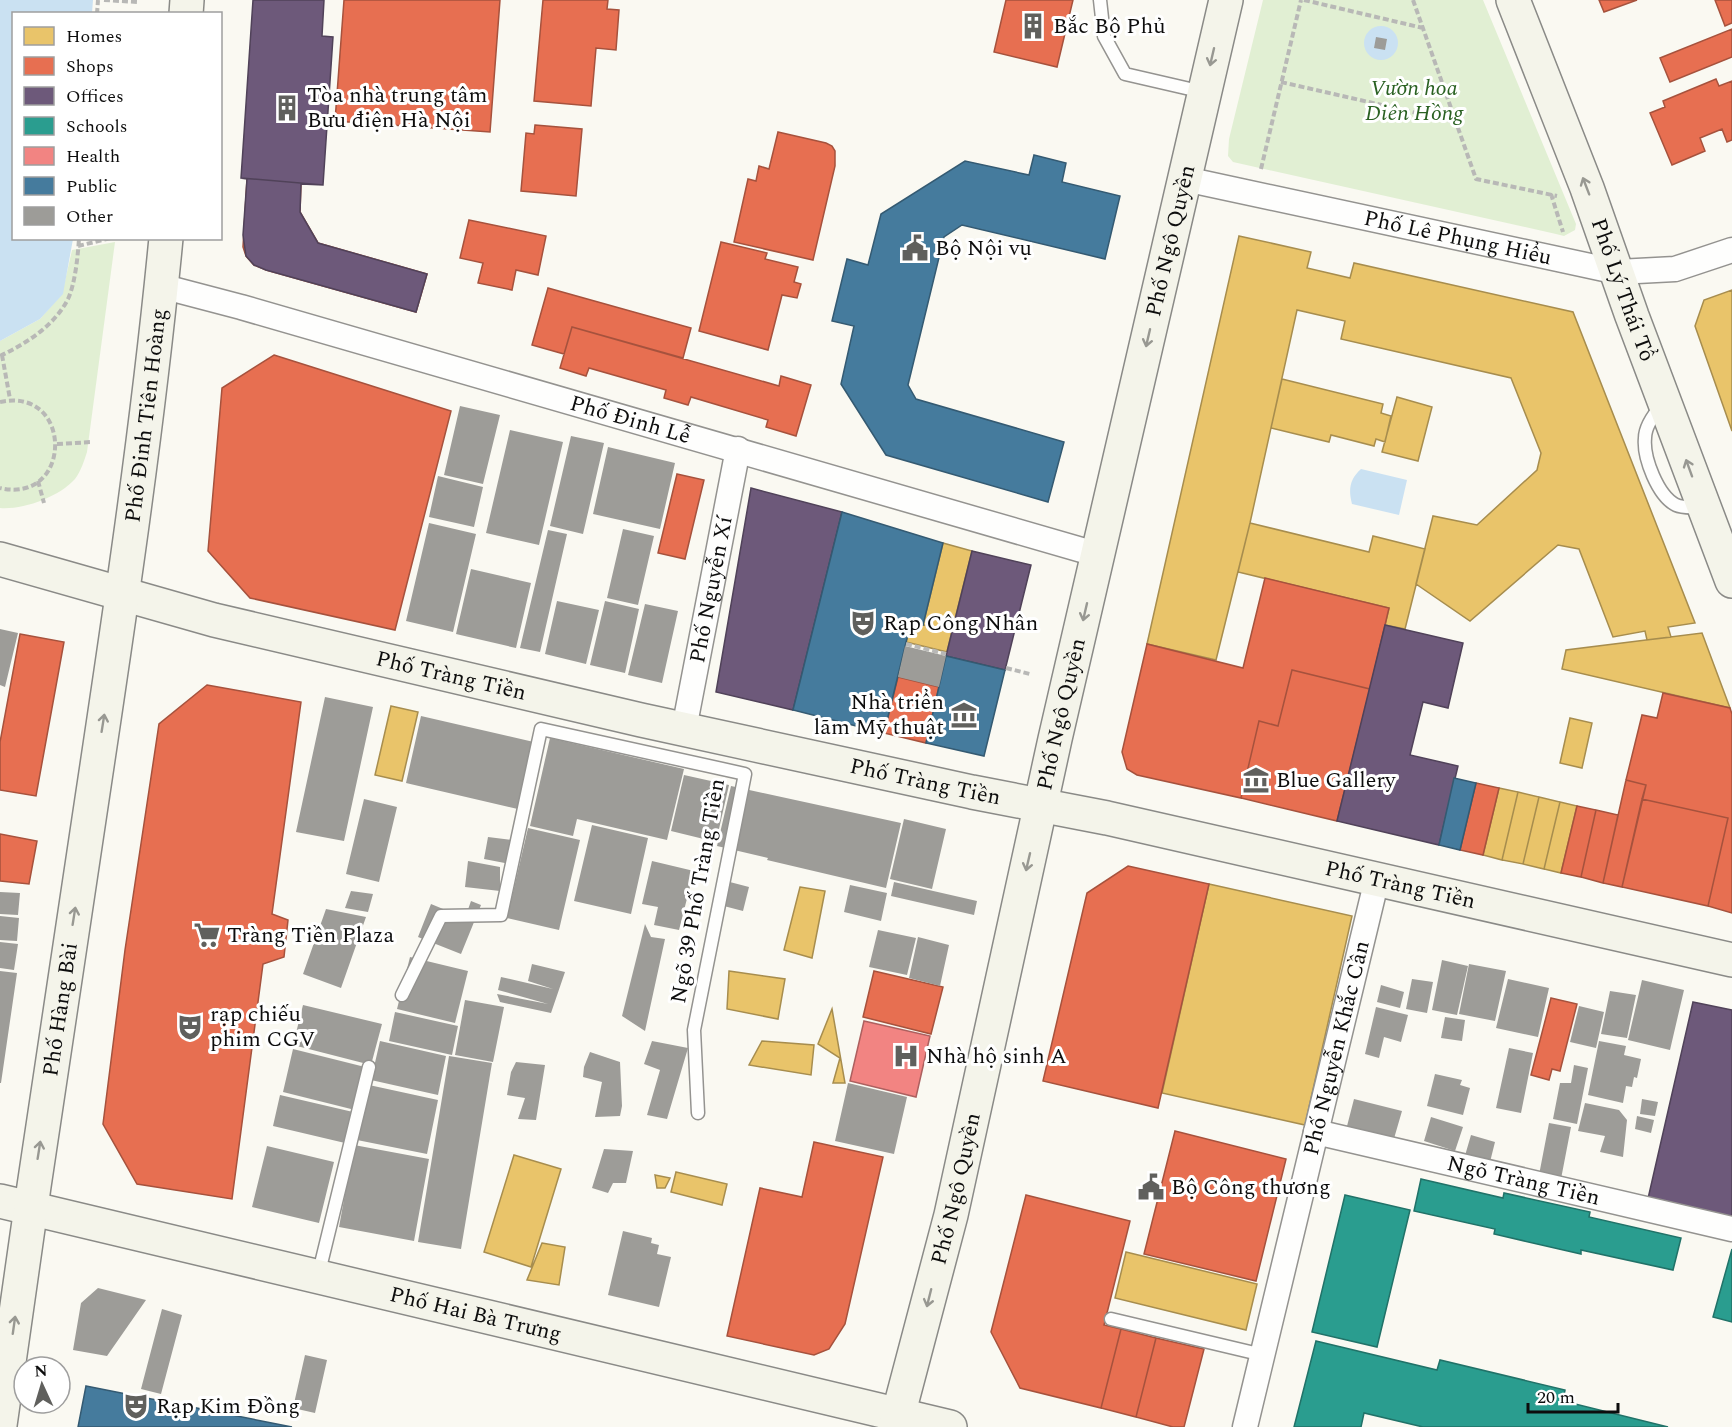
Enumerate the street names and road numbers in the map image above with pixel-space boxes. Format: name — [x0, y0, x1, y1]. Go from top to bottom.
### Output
street label: Phố Ngô Quyền — [1137, 161, 1204, 320]
street label: Phố Lê Phụng Hiểu — [1361, 201, 1555, 274]
street label: Phố Lý Thái Tổ — [1582, 213, 1664, 366]
street label: Phố Đinh Tiên Hoàng — [116, 307, 175, 525]
street label: Phố Đinh Lễ — [566, 386, 694, 453]
street label: Phố Nguyễn Xí — [681, 512, 741, 666]
street label: Phố Ngô Quyền — [1028, 635, 1094, 793]
street label: Phố Tràng Tiền — [373, 642, 530, 709]
street label: Phố Tràng Tiền — [847, 749, 1004, 814]
street label: Ngõ 39 Phố Tràng Tiền — [662, 776, 734, 1006]
street label: Phố Tràng Tiền — [1322, 852, 1479, 918]
street label: Phố Nguyễn Khắc Cần — [1295, 937, 1378, 1159]
street label: Phố Hàng Bài — [34, 940, 86, 1079]
street label: Phố Ngô Quyền — [922, 1110, 989, 1268]
street label: Ngõ Tràng Tiền — [1444, 1147, 1603, 1214]
street label: Phố Hai Bà Trưng — [386, 1278, 565, 1351]

